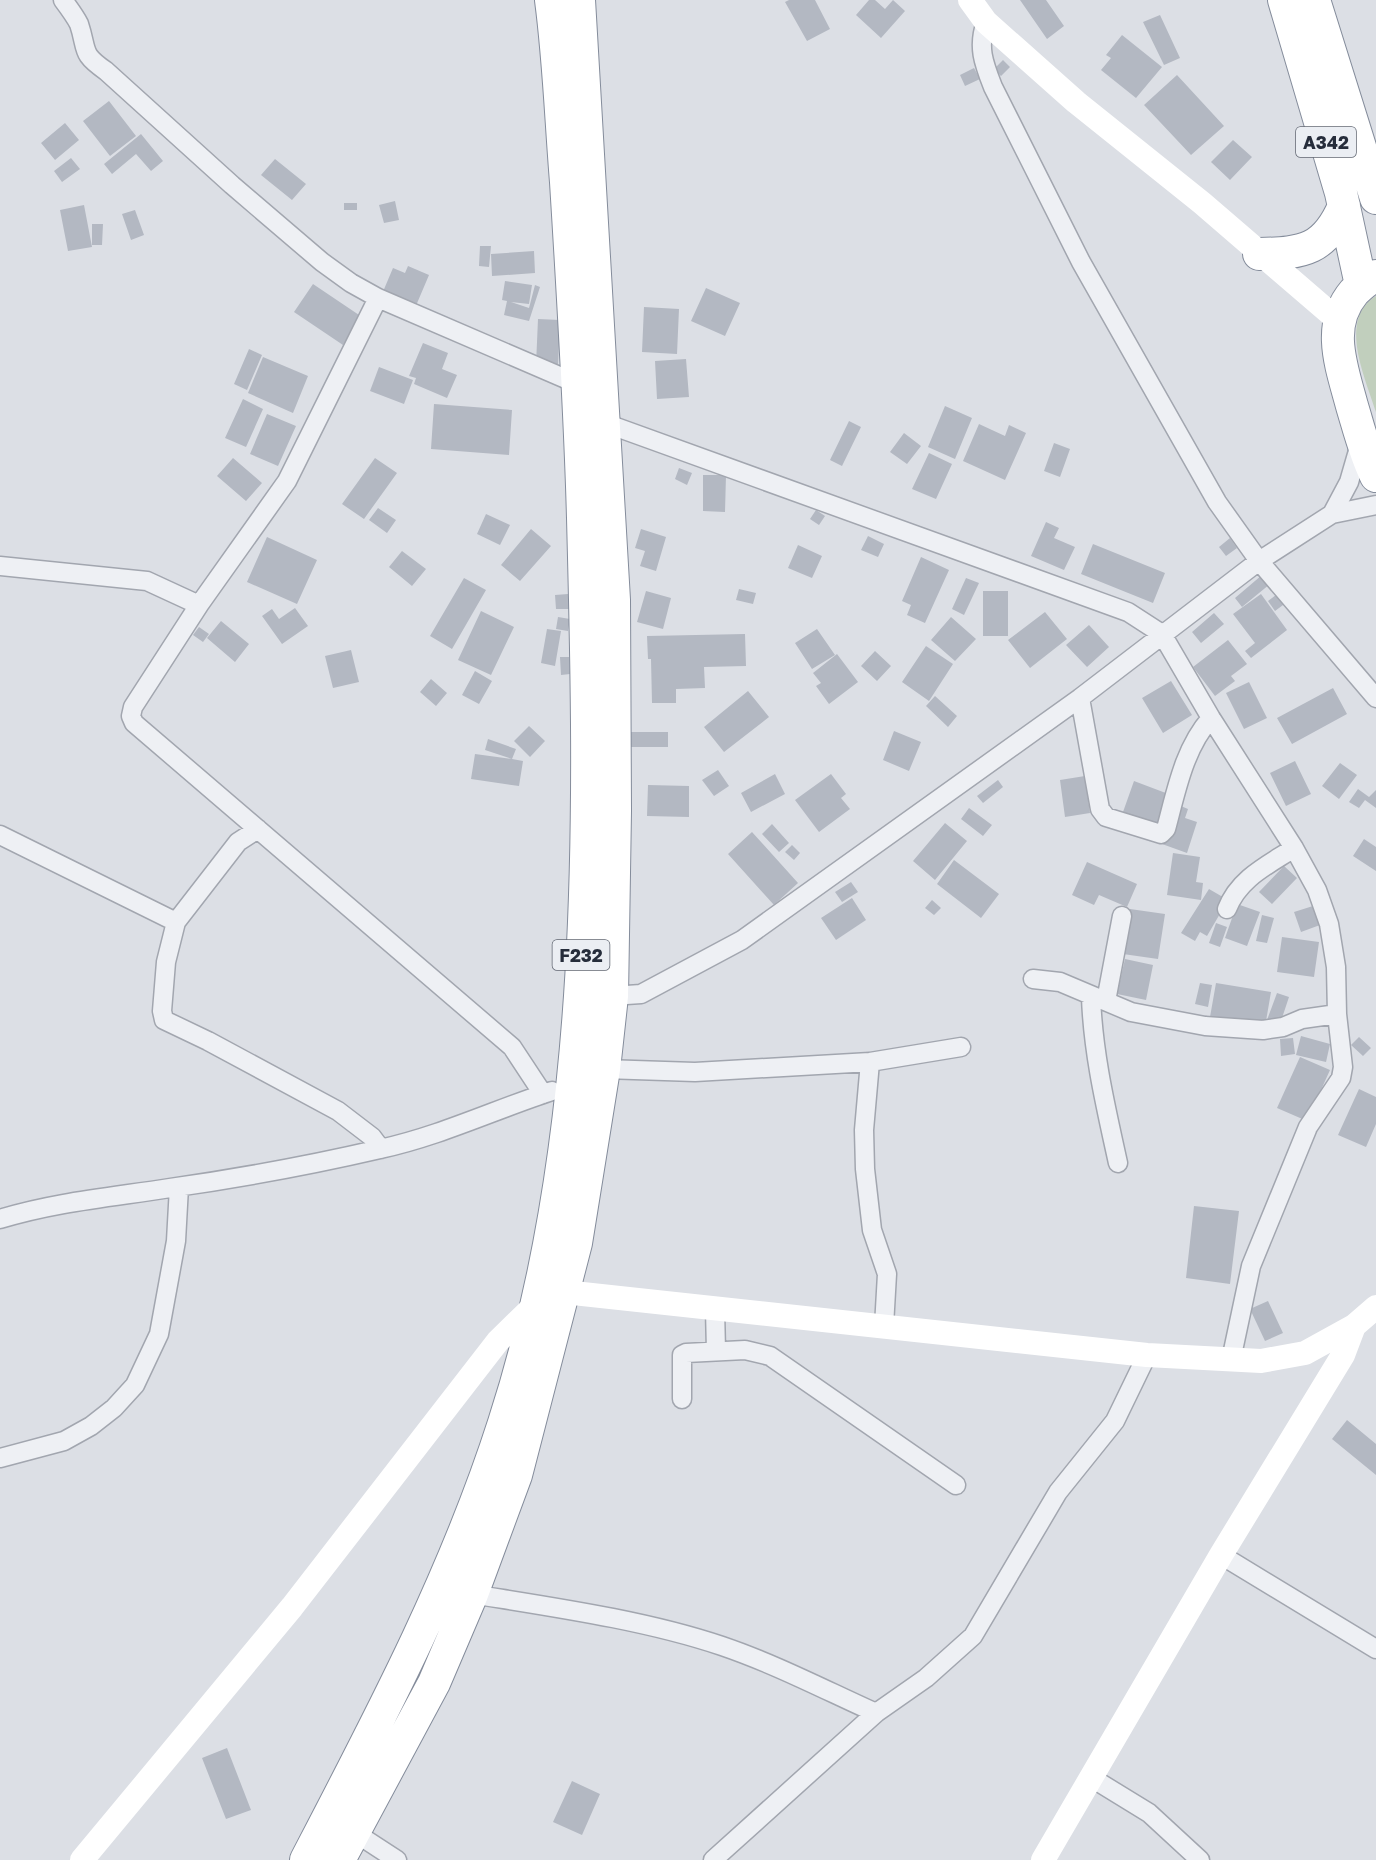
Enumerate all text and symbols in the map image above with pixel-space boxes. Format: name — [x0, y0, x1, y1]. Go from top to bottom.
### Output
road number: A342 — [1296, 127, 1356, 157]
road number: F232 — [552, 940, 610, 970]

